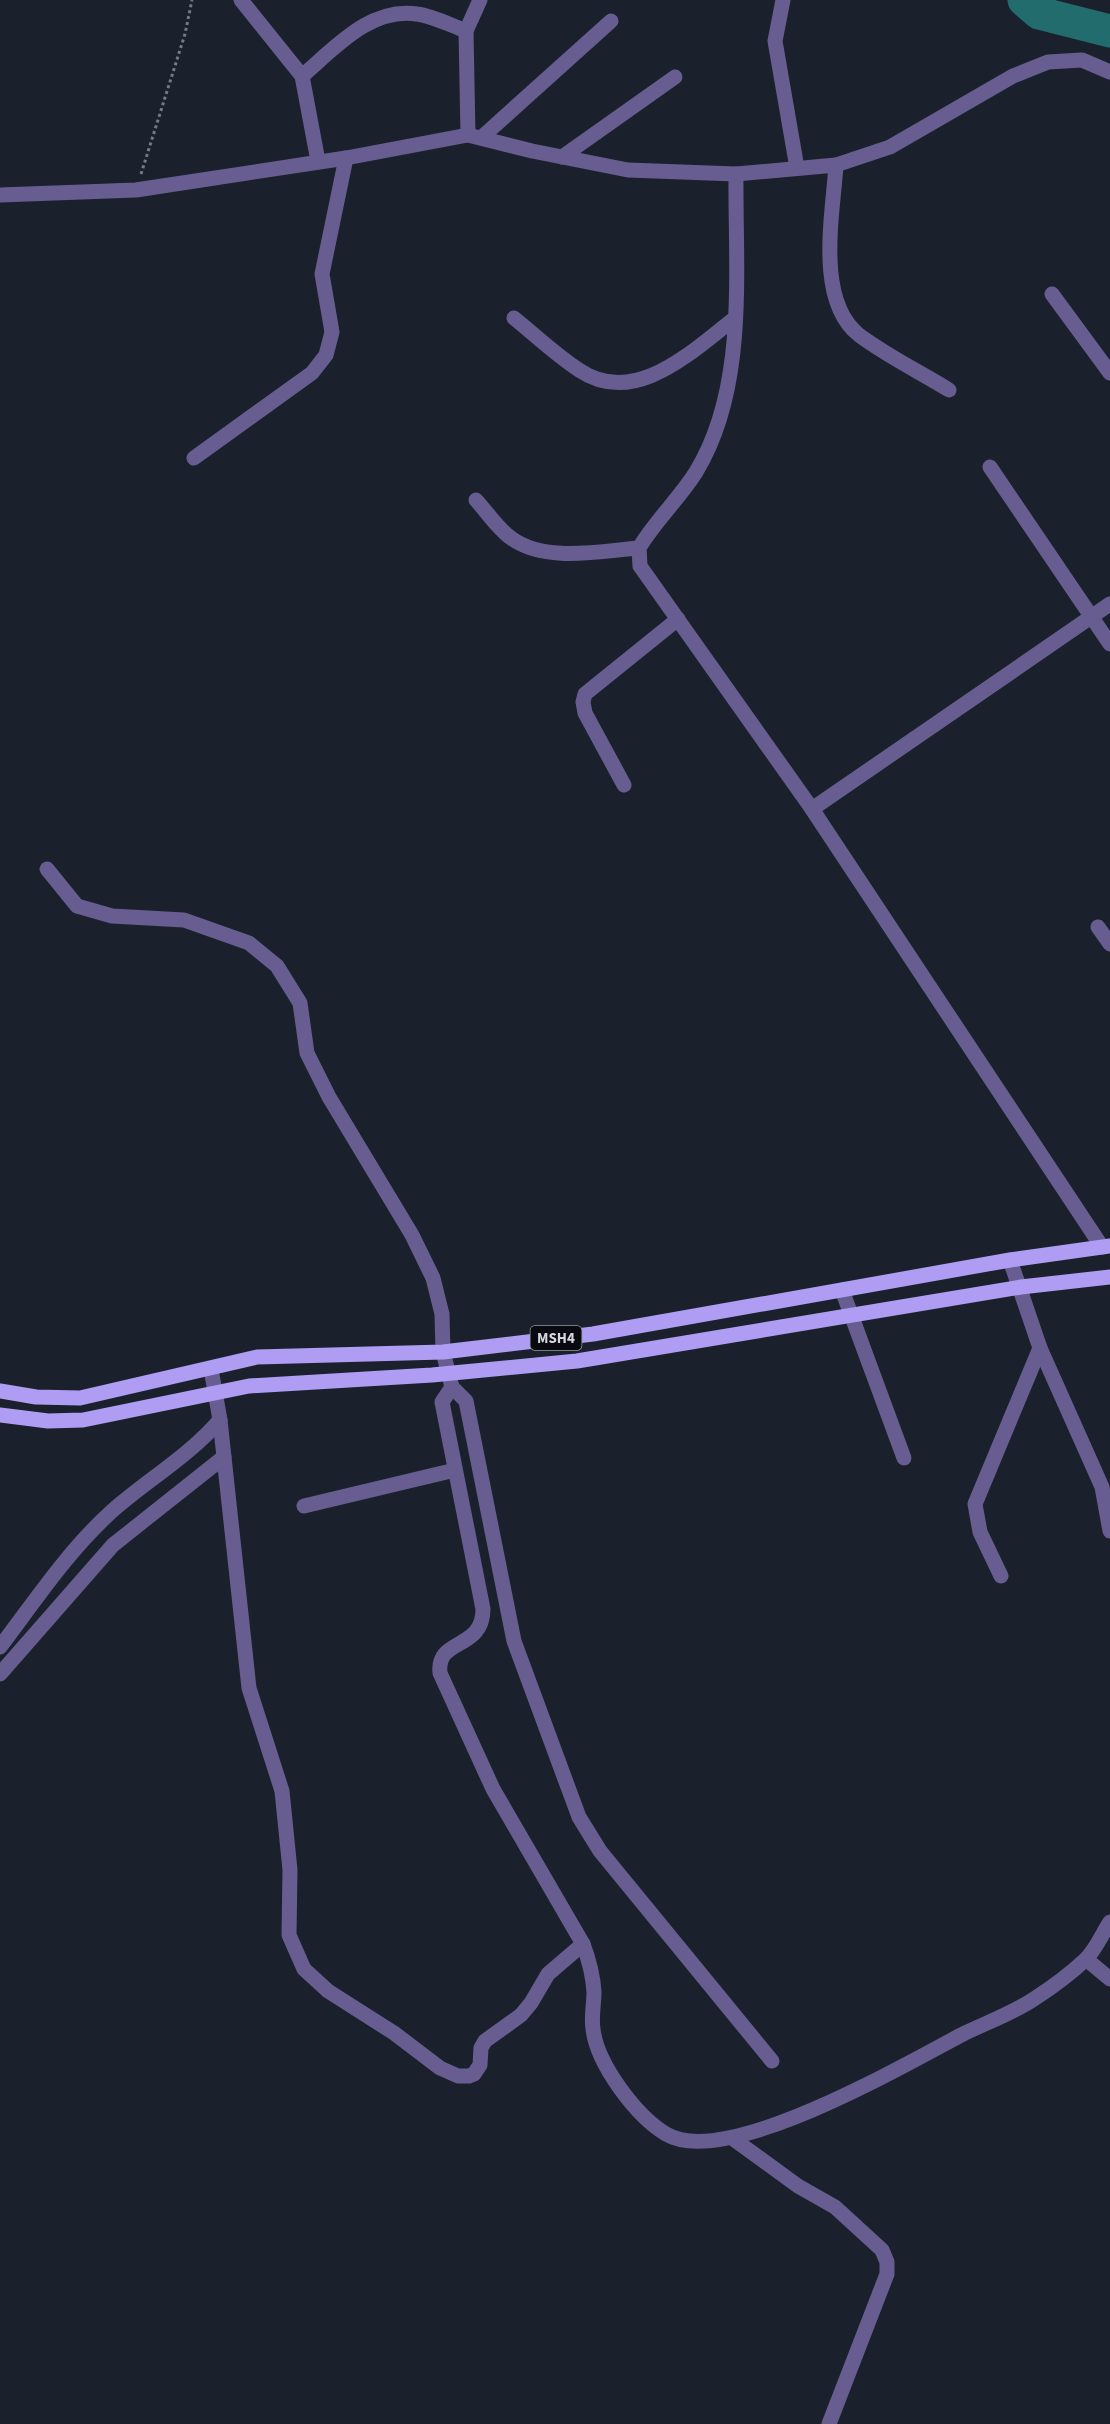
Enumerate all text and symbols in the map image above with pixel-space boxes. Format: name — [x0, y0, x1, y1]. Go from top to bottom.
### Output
road number: MSH4 — [530, 1326, 582, 1350]

